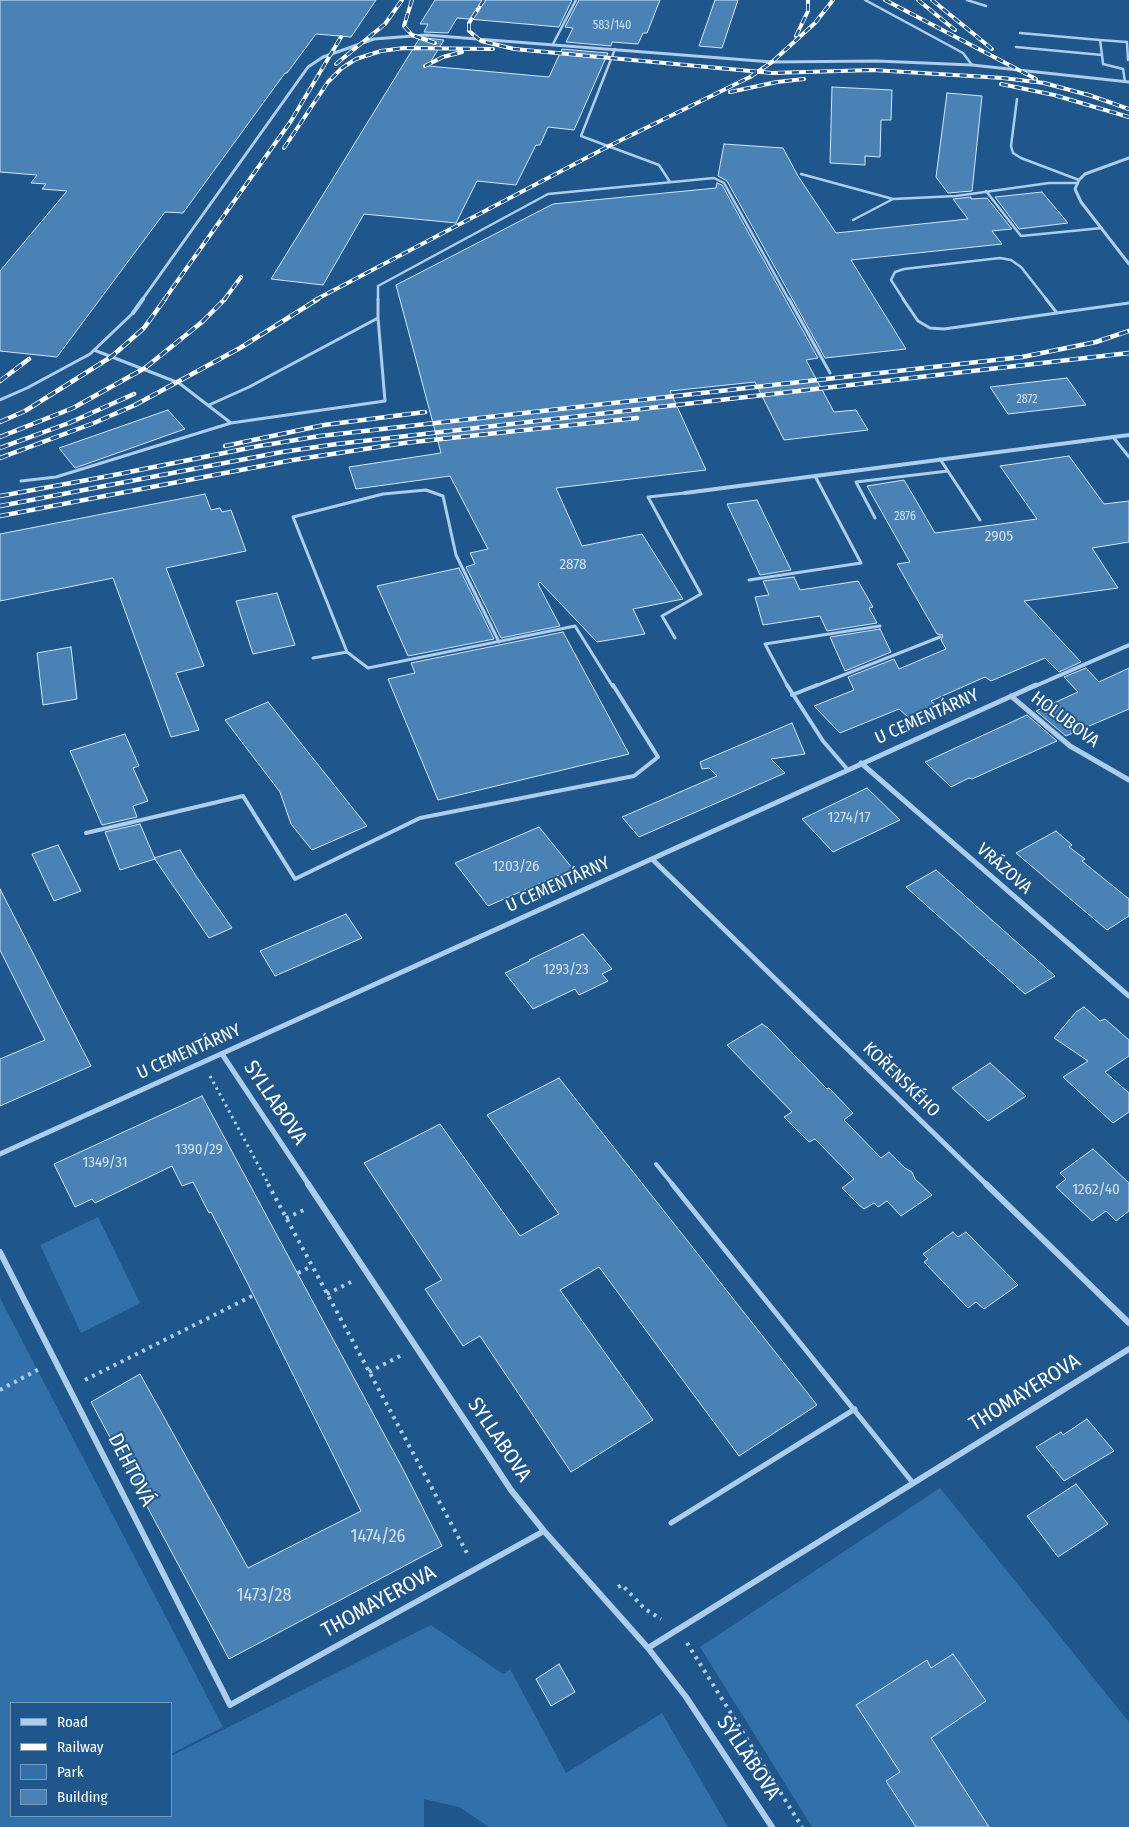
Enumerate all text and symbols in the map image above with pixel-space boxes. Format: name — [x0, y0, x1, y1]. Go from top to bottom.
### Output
house number: 583/140 — [593, 19, 631, 33]
house number: 2872 — [1016, 393, 1038, 407]
house number: 2876 — [894, 510, 916, 524]
house number: 2905 — [985, 528, 1013, 546]
house number: 2878 — [559, 556, 587, 574]
street label: U CEMENTÁRNY — [872, 685, 982, 749]
street label: HOLUBOVA — [1027, 687, 1103, 753]
house number: 1274/17 — [828, 809, 870, 827]
street label: VRÁZOVA — [972, 839, 1036, 899]
street label: U CEMENTÁRNY — [503, 853, 613, 917]
house number: 1203/26 — [492, 858, 540, 876]
house number: 1293/23 — [543, 961, 589, 979]
street label: U CEMENTÁRNY — [134, 1020, 244, 1084]
street label: KOŘENSKÉHO — [858, 1038, 944, 1122]
street label: SYLLABOVA — [238, 1056, 312, 1150]
house number: 1390/29 — [175, 1141, 223, 1159]
house number: 1349/31 — [82, 1154, 128, 1172]
house number: 1262/40 — [1072, 1181, 1120, 1199]
street label: THOMAYEROVA — [965, 1349, 1085, 1437]
street label: SYLLABOVA — [462, 1393, 536, 1487]
street label: DEHTOVÁ — [102, 1429, 160, 1511]
house number: 1474/26 — [350, 1526, 406, 1548]
street label: THOMAYEROVA — [318, 1560, 440, 1644]
house number: 1473/28 — [237, 1585, 291, 1607]
legend — [10, 1702, 172, 1817]
street label: SYLLABOVA — [711, 1711, 785, 1805]
text: Road — [57, 1713, 88, 1731]
text: Railway — [57, 1738, 104, 1756]
text: Park — [57, 1763, 84, 1781]
text: Building — [57, 1788, 108, 1806]

